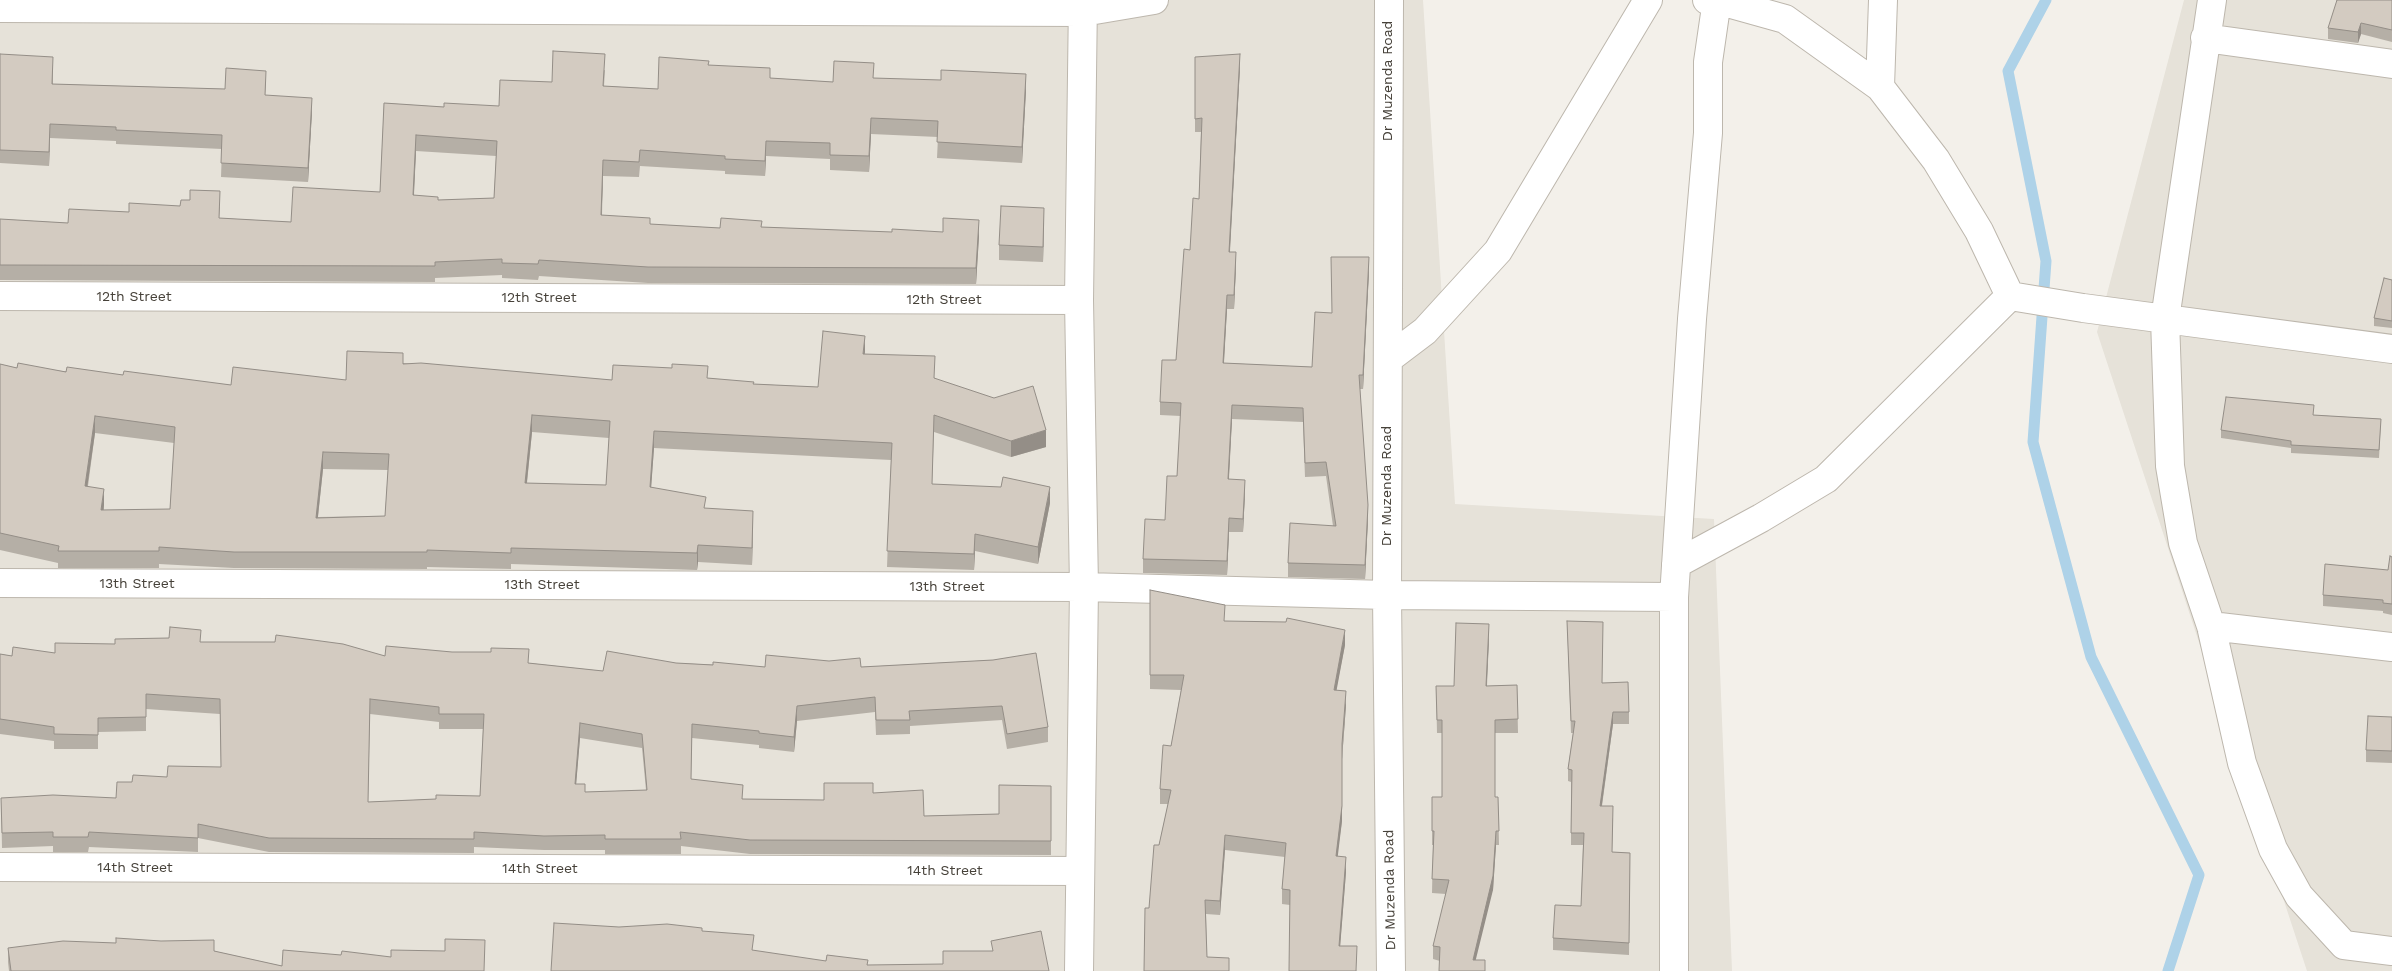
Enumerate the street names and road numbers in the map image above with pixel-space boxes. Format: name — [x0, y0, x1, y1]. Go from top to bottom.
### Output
street label: Dr Muzenda Road — [1380, 21, 1396, 141]
street label: 12th Street — [96, 289, 172, 305]
street label: 12th Street — [501, 290, 577, 306]
street label: 12th Street — [906, 292, 982, 308]
street label: Dr Muzenda Road — [1379, 426, 1395, 546]
street label: 13th Street — [99, 576, 175, 592]
street label: 13th Street — [504, 577, 580, 593]
street label: 13th Street — [909, 579, 985, 595]
street label: Dr Muzenda Road — [1381, 829, 1399, 951]
street label: 14th Street — [97, 860, 173, 876]
street label: 14th Street — [502, 861, 578, 877]
street label: 14th Street — [907, 863, 983, 879]

